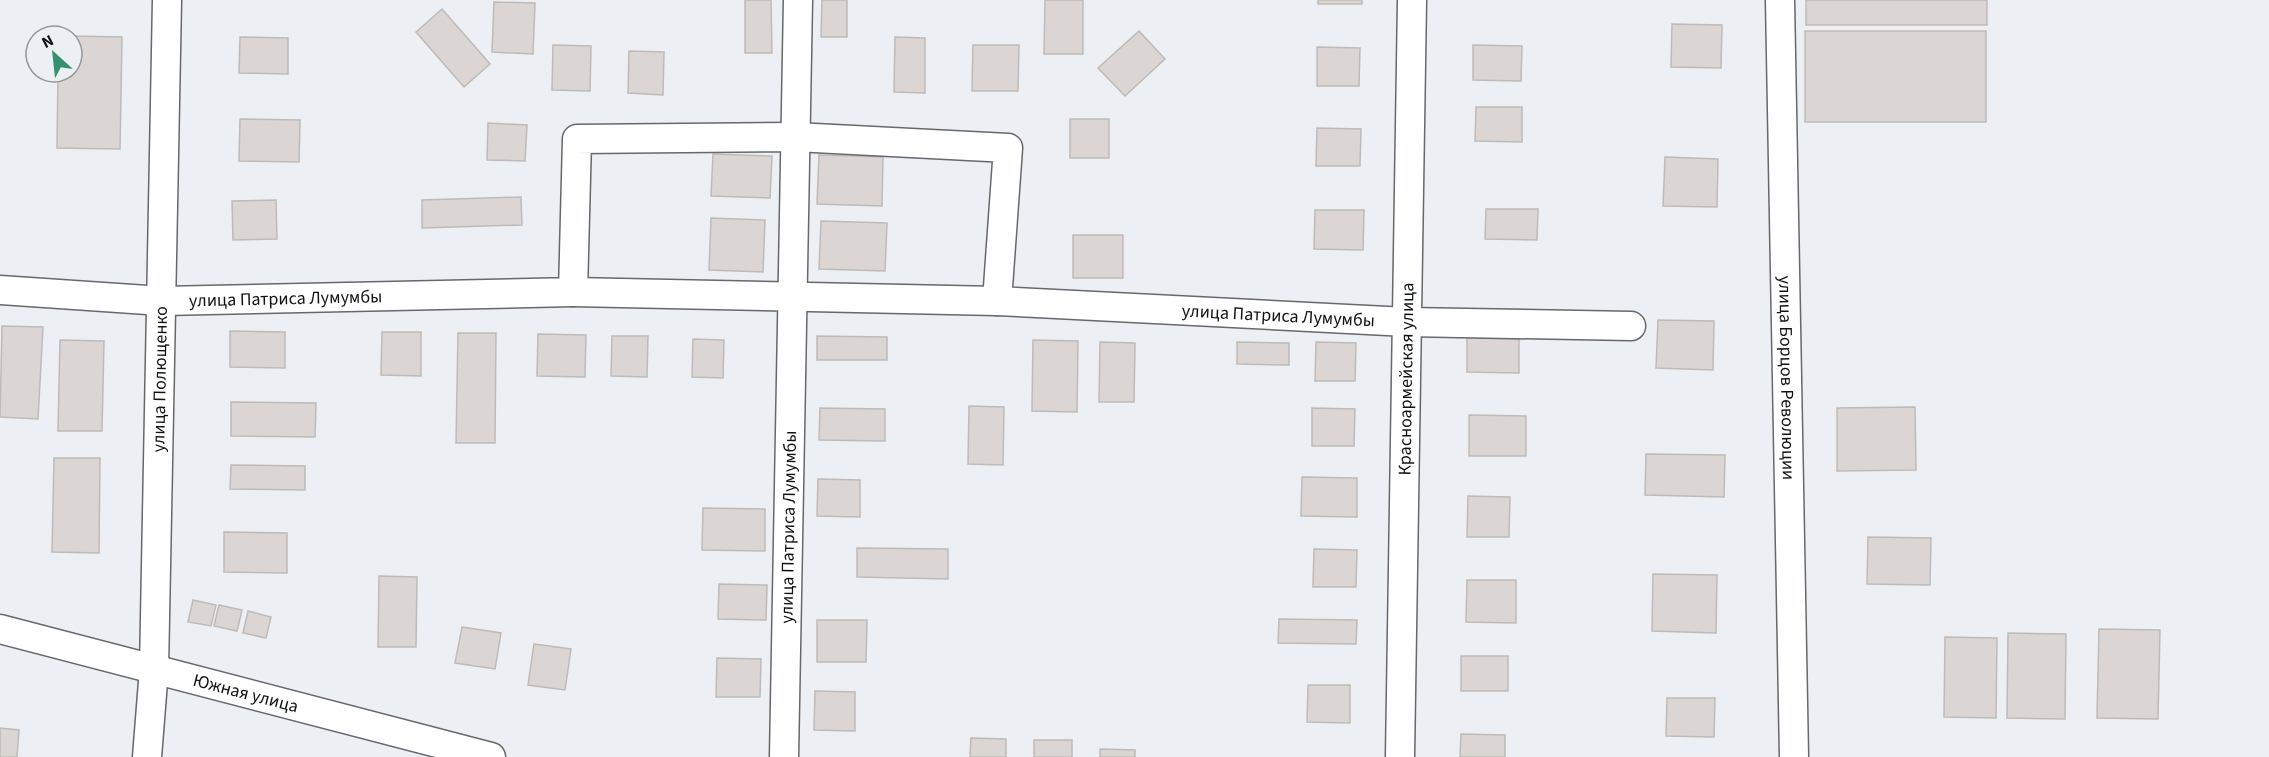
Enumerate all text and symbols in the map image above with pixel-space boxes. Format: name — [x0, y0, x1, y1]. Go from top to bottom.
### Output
north arrow — [24, 24, 84, 84]
text: N — [38, 29, 57, 54]
street label: улица Борцов Революции — [1772, 275, 1801, 480]
street label: Красноармейская улица — [1392, 282, 1421, 476]
street label: улица Патриса Лумумбы — [189, 284, 383, 313]
street label: улица Патриса Лумумбы — [1181, 298, 1376, 333]
street label: улица Полющенко — [146, 306, 174, 453]
street label: улица Патриса Лумумбы — [774, 430, 803, 624]
street label: Южная улица — [190, 668, 301, 719]

